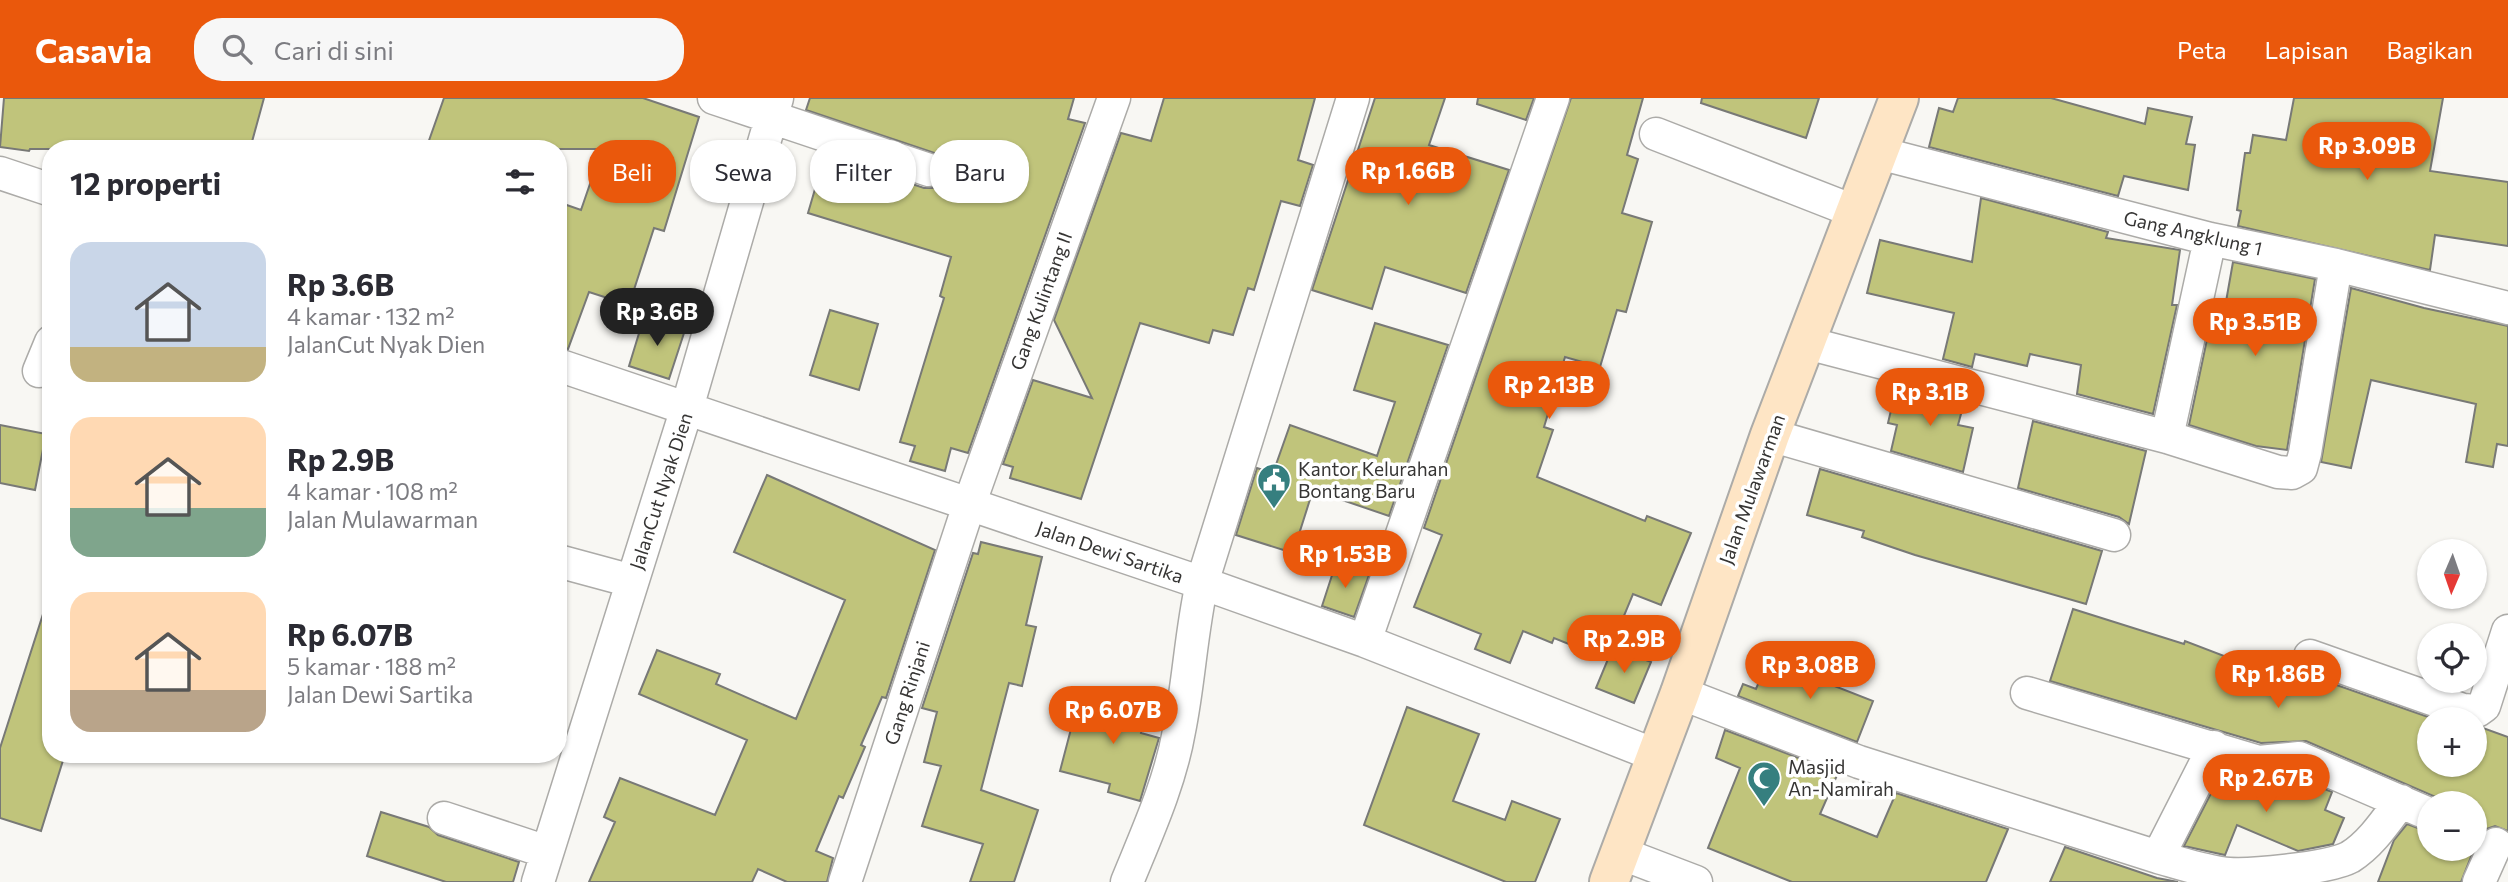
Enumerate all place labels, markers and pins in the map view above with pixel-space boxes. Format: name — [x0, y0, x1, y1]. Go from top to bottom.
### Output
pin: Rp 3.09B — [2295, 122, 2439, 182]
pin: Rp 1.66B — [1336, 148, 1480, 207]
pin: Rp 3.6B — [592, 288, 722, 348]
pin: Rp 3.51B — [2183, 299, 2327, 358]
pin: Rp 2.13B — [1477, 362, 1621, 421]
pin: Rp 3.1B — [1865, 368, 1995, 428]
place label: Kantor Kelurahan Bontang Baru — [1298, 457, 1448, 502]
public building icon: Kantor Kelurahan Bontang Baru — [1255, 461, 1293, 510]
pin: Rp 1.53B — [1273, 531, 1417, 590]
pin: Rp 2.9B — [1559, 616, 1689, 675]
pin: Rp 3.08B — [1738, 642, 1882, 701]
pin: Rp 1.86B — [2206, 650, 2350, 710]
pin: Rp 6.07B — [1041, 686, 1185, 746]
pin: Rp 2.67B — [2194, 754, 2338, 814]
place label: Masjid An-Namirah — [1788, 755, 1894, 800]
mosque icon: Masjid An-Namirah — [1745, 759, 1783, 808]

